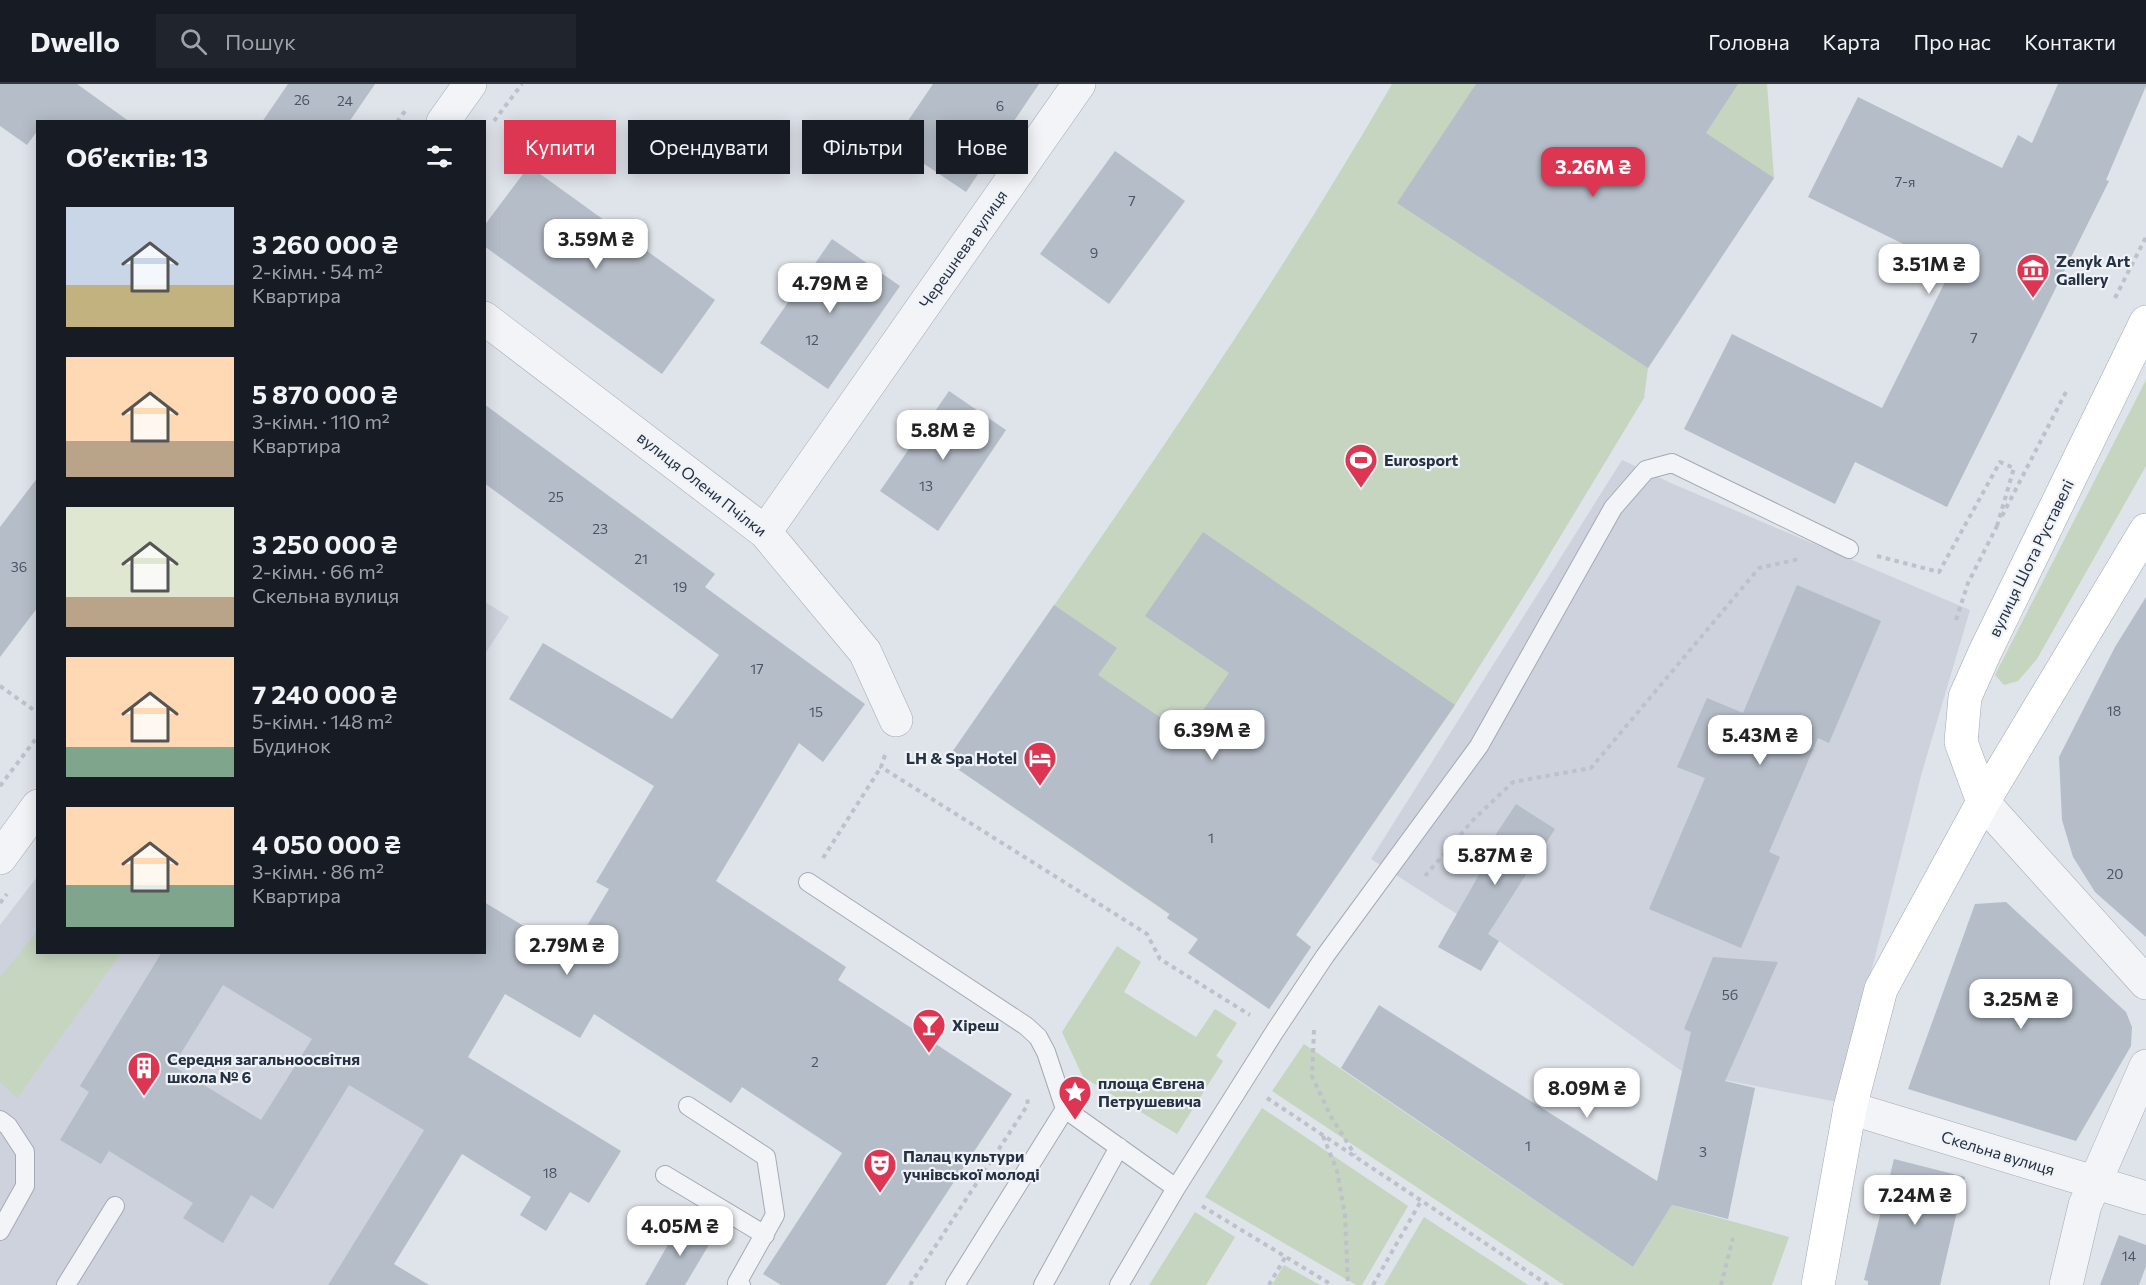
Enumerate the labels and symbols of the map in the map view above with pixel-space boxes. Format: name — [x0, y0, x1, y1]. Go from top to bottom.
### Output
house number: 26 — [294, 91, 310, 108]
house number: 24 — [337, 92, 354, 109]
house number: 6 — [996, 97, 1004, 114]
pin: 3.26M ₴ — [1538, 147, 1648, 198]
house number: 7-я — [1895, 173, 1915, 190]
street label: Черешнева вулиця — [915, 186, 1011, 312]
house number: 7 — [1128, 192, 1136, 209]
pin: 3.59M ₴ — [541, 219, 651, 270]
house number: 9 — [1090, 244, 1098, 261]
pin: 3.51M ₴ — [1874, 244, 1984, 295]
place label: Zenyk Art Gallery — [2056, 251, 2131, 288]
museum icon: Zenyk Art Gallery — [2015, 252, 2051, 299]
pin: 4.79M ₴ — [775, 263, 885, 314]
house number: 7 — [1970, 329, 1978, 346]
house number: 12 — [805, 331, 819, 348]
pin: 5.8M ₴ — [894, 410, 992, 461]
street label: вулиця Олени Пчілки — [634, 427, 771, 540]
sports icon: Eurosport — [1343, 442, 1379, 489]
place label: Eurosport — [1384, 450, 1459, 469]
street label: вулиця Шота Руставелі — [1984, 476, 2077, 639]
house number: 13 — [919, 477, 933, 494]
house number: 25 — [548, 488, 564, 505]
house number: 23 — [592, 520, 608, 537]
house number: 21 — [634, 550, 648, 567]
house number: 36 — [11, 558, 27, 575]
house number: 19 — [673, 578, 687, 595]
house number: 17 — [750, 660, 764, 677]
house number: 18 — [2107, 702, 2121, 719]
house number: 15 — [809, 703, 823, 720]
pin: 6.39M ₴ — [1157, 710, 1267, 761]
pin: 5.43M ₴ — [1705, 715, 1815, 766]
hotel icon: LH & Spa Hotel — [1022, 740, 1058, 787]
place label: LH & Spa Hotel — [906, 748, 1017, 767]
house number: 1 — [1208, 829, 1214, 846]
pin: 5.87M ₴ — [1440, 835, 1550, 886]
house number: 20 — [2107, 865, 2123, 882]
pin: 2.79M ₴ — [512, 925, 622, 976]
pin: 3.25M ₴ — [1966, 979, 2076, 1030]
house number: 5б — [1722, 986, 1738, 1003]
bar icon: Хіреш — [911, 1007, 947, 1054]
place label: Хіреш — [952, 1015, 999, 1034]
place label: Середня загальноосвітня школа № 6 — [167, 1049, 360, 1086]
building icon: Середня загальноосвітня школа № 6 — [126, 1050, 162, 1097]
house number: 2 — [811, 1053, 819, 1070]
pin: 8.09M ₴ — [1532, 1068, 1642, 1119]
place label: площа Євгена Петрушевича — [1098, 1073, 1205, 1110]
place icon: площа Євгена Петрушевича — [1057, 1074, 1093, 1121]
street label: Скельна вулиця — [1939, 1126, 2057, 1179]
house number: 1 — [1525, 1137, 1531, 1154]
house number: 3 — [1699, 1143, 1707, 1160]
place label: Палац культури учнівської молоді — [903, 1146, 1040, 1183]
theatre icon: Палац культури учнівської молоді — [862, 1147, 898, 1194]
house number: 18 — [543, 1164, 557, 1181]
pin: 7.24M ₴ — [1860, 1175, 1970, 1226]
pin: 4.05M ₴ — [625, 1206, 735, 1257]
house number: 14 — [2122, 1247, 2137, 1264]

